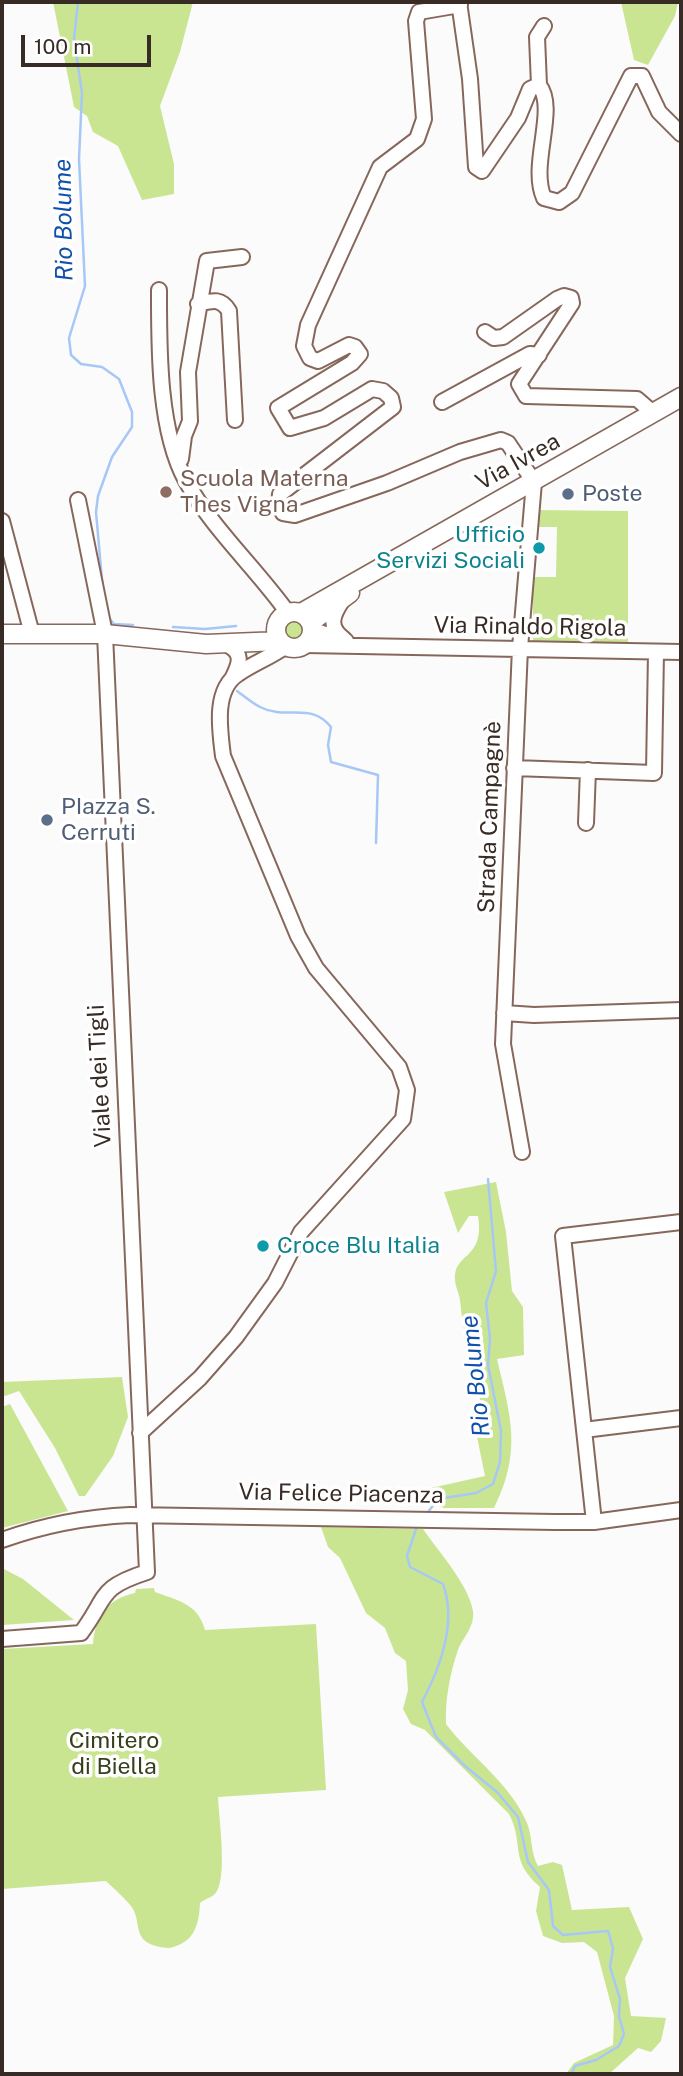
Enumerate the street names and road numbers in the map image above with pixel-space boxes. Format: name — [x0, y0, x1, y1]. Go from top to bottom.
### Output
street label: Via Ivrea — [471, 428, 565, 496]
street label: Via Rinaldo Rigola — [433, 612, 627, 642]
street label: Strada Campagnè — [473, 720, 507, 914]
street label: Viale dei Tigli — [82, 1004, 118, 1148]
street label: Via Felice Piacenza — [238, 1478, 444, 1510]

